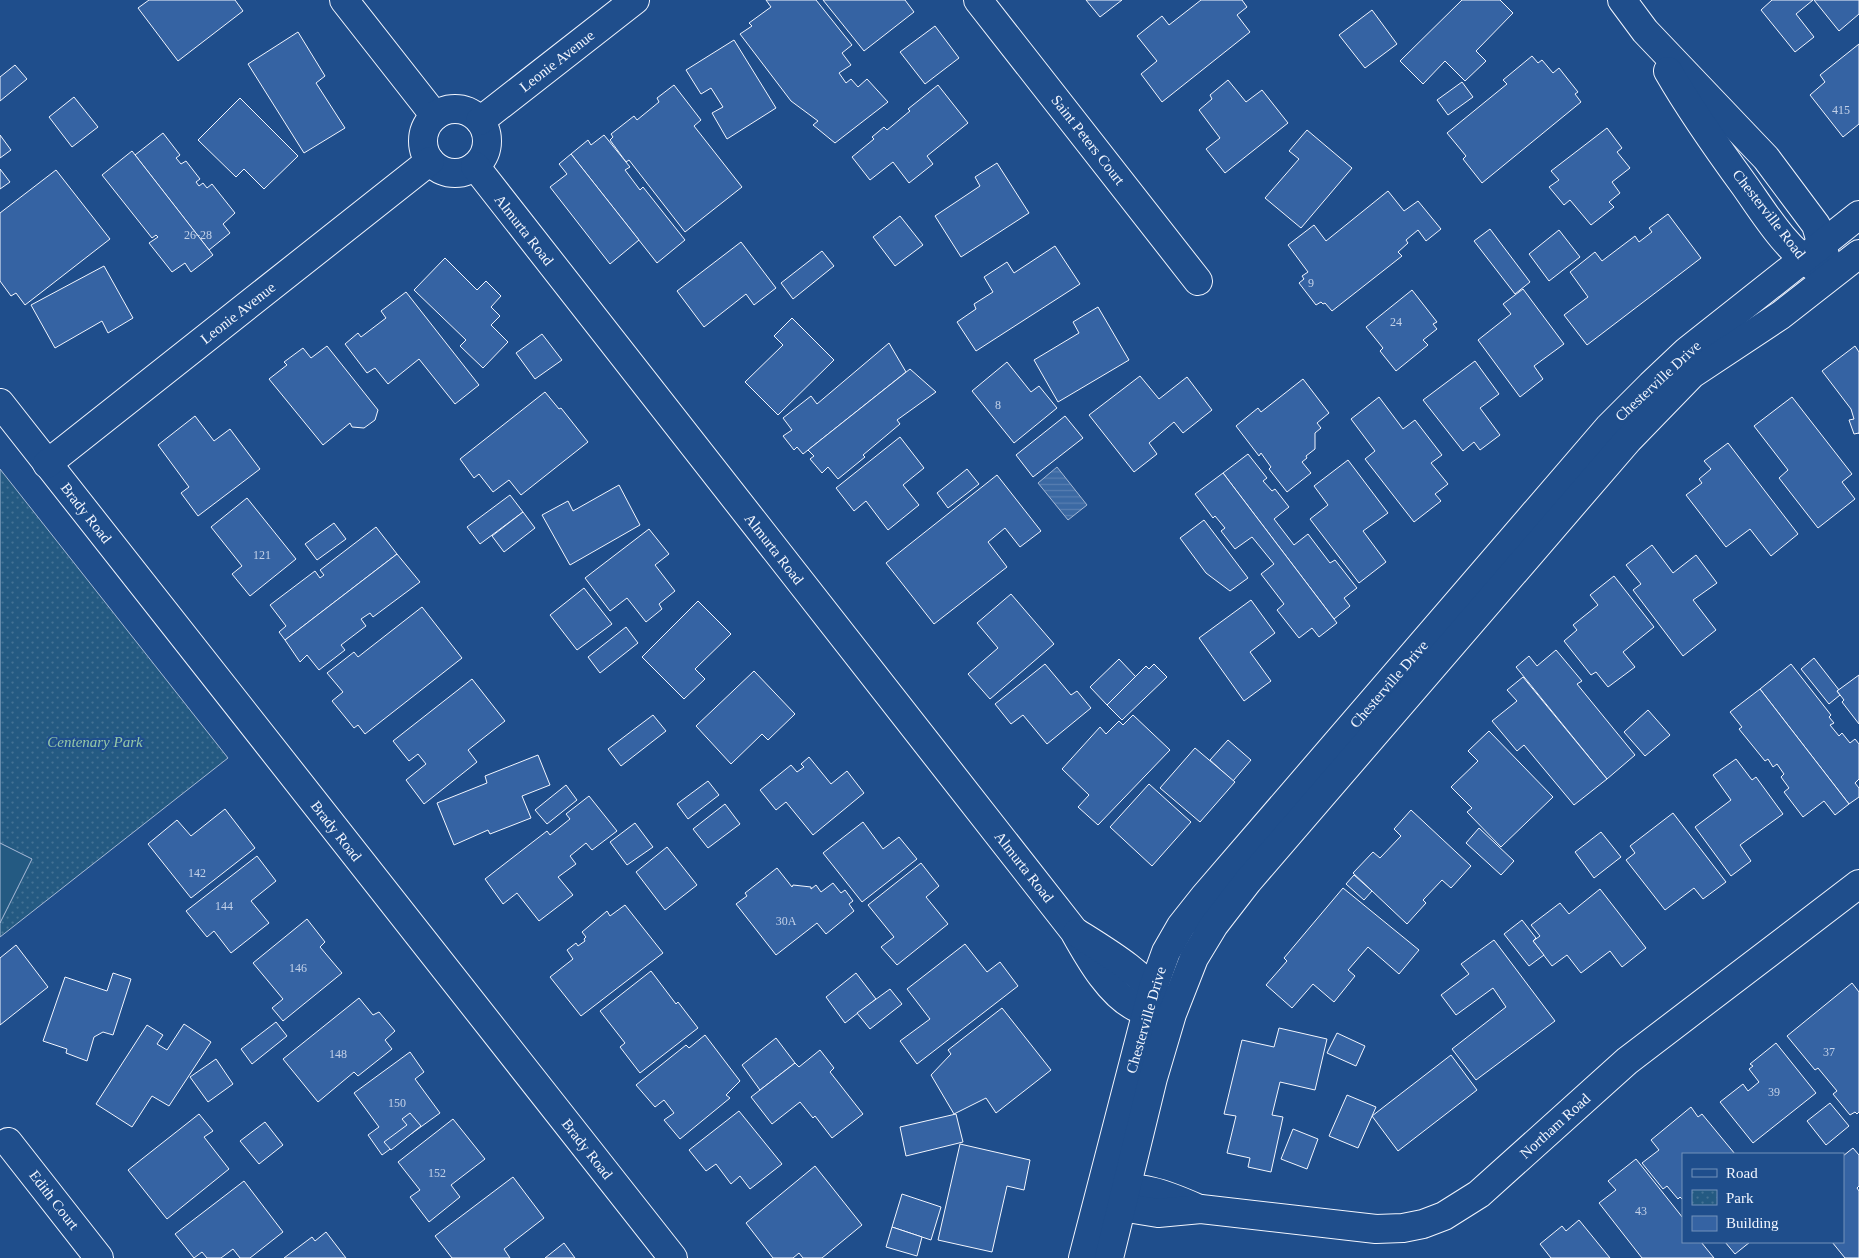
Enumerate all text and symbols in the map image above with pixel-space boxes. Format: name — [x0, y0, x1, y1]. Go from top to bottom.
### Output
street label: Leonie Avenue — [517, 27, 598, 95]
street label: Saint Peters Court — [1048, 92, 1128, 189]
house number: 415 — [1832, 103, 1850, 117]
street label: Chesterville Road — [1729, 167, 1809, 262]
street label: Almurta Road — [491, 191, 557, 269]
house number: 26-28 — [184, 228, 212, 242]
house number: 9 — [1308, 276, 1314, 290]
street label: Leonie Avenue — [198, 279, 279, 347]
house number: 24 — [1390, 315, 1402, 329]
street label: Chesterville Drive — [1612, 337, 1704, 424]
house number: 8 — [995, 398, 1001, 412]
street label: Brady Road — [58, 480, 115, 547]
street label: Almurta Road — [741, 510, 807, 588]
house number: 121 — [253, 548, 271, 562]
street label: Chesterville Drive — [1347, 637, 1431, 731]
park label: Centenary Park — [47, 734, 143, 750]
street label: Brady Road — [308, 798, 365, 865]
street label: Almurta Road — [991, 828, 1057, 906]
house number: 142 — [188, 866, 206, 880]
house number: 144 — [215, 899, 233, 913]
house number: 30A — [776, 914, 797, 928]
house number: 146 — [289, 961, 307, 975]
street label: Chesterville Drive — [1123, 964, 1169, 1075]
house number: 37 — [1823, 1045, 1835, 1059]
house number: 148 — [329, 1047, 347, 1061]
house number: 39 — [1768, 1085, 1780, 1099]
street label: Northam Road — [1517, 1090, 1594, 1162]
house number: 150 — [388, 1096, 406, 1110]
street label: Brady Road — [559, 1116, 616, 1183]
legend — [1682, 1153, 1844, 1243]
text: Road — [1726, 1165, 1758, 1181]
house number: 152 — [428, 1166, 446, 1180]
street label: Edith Court — [26, 1167, 82, 1233]
text: Park — [1726, 1190, 1754, 1206]
house number: 43 — [1635, 1204, 1647, 1218]
text: Building — [1726, 1215, 1779, 1231]

